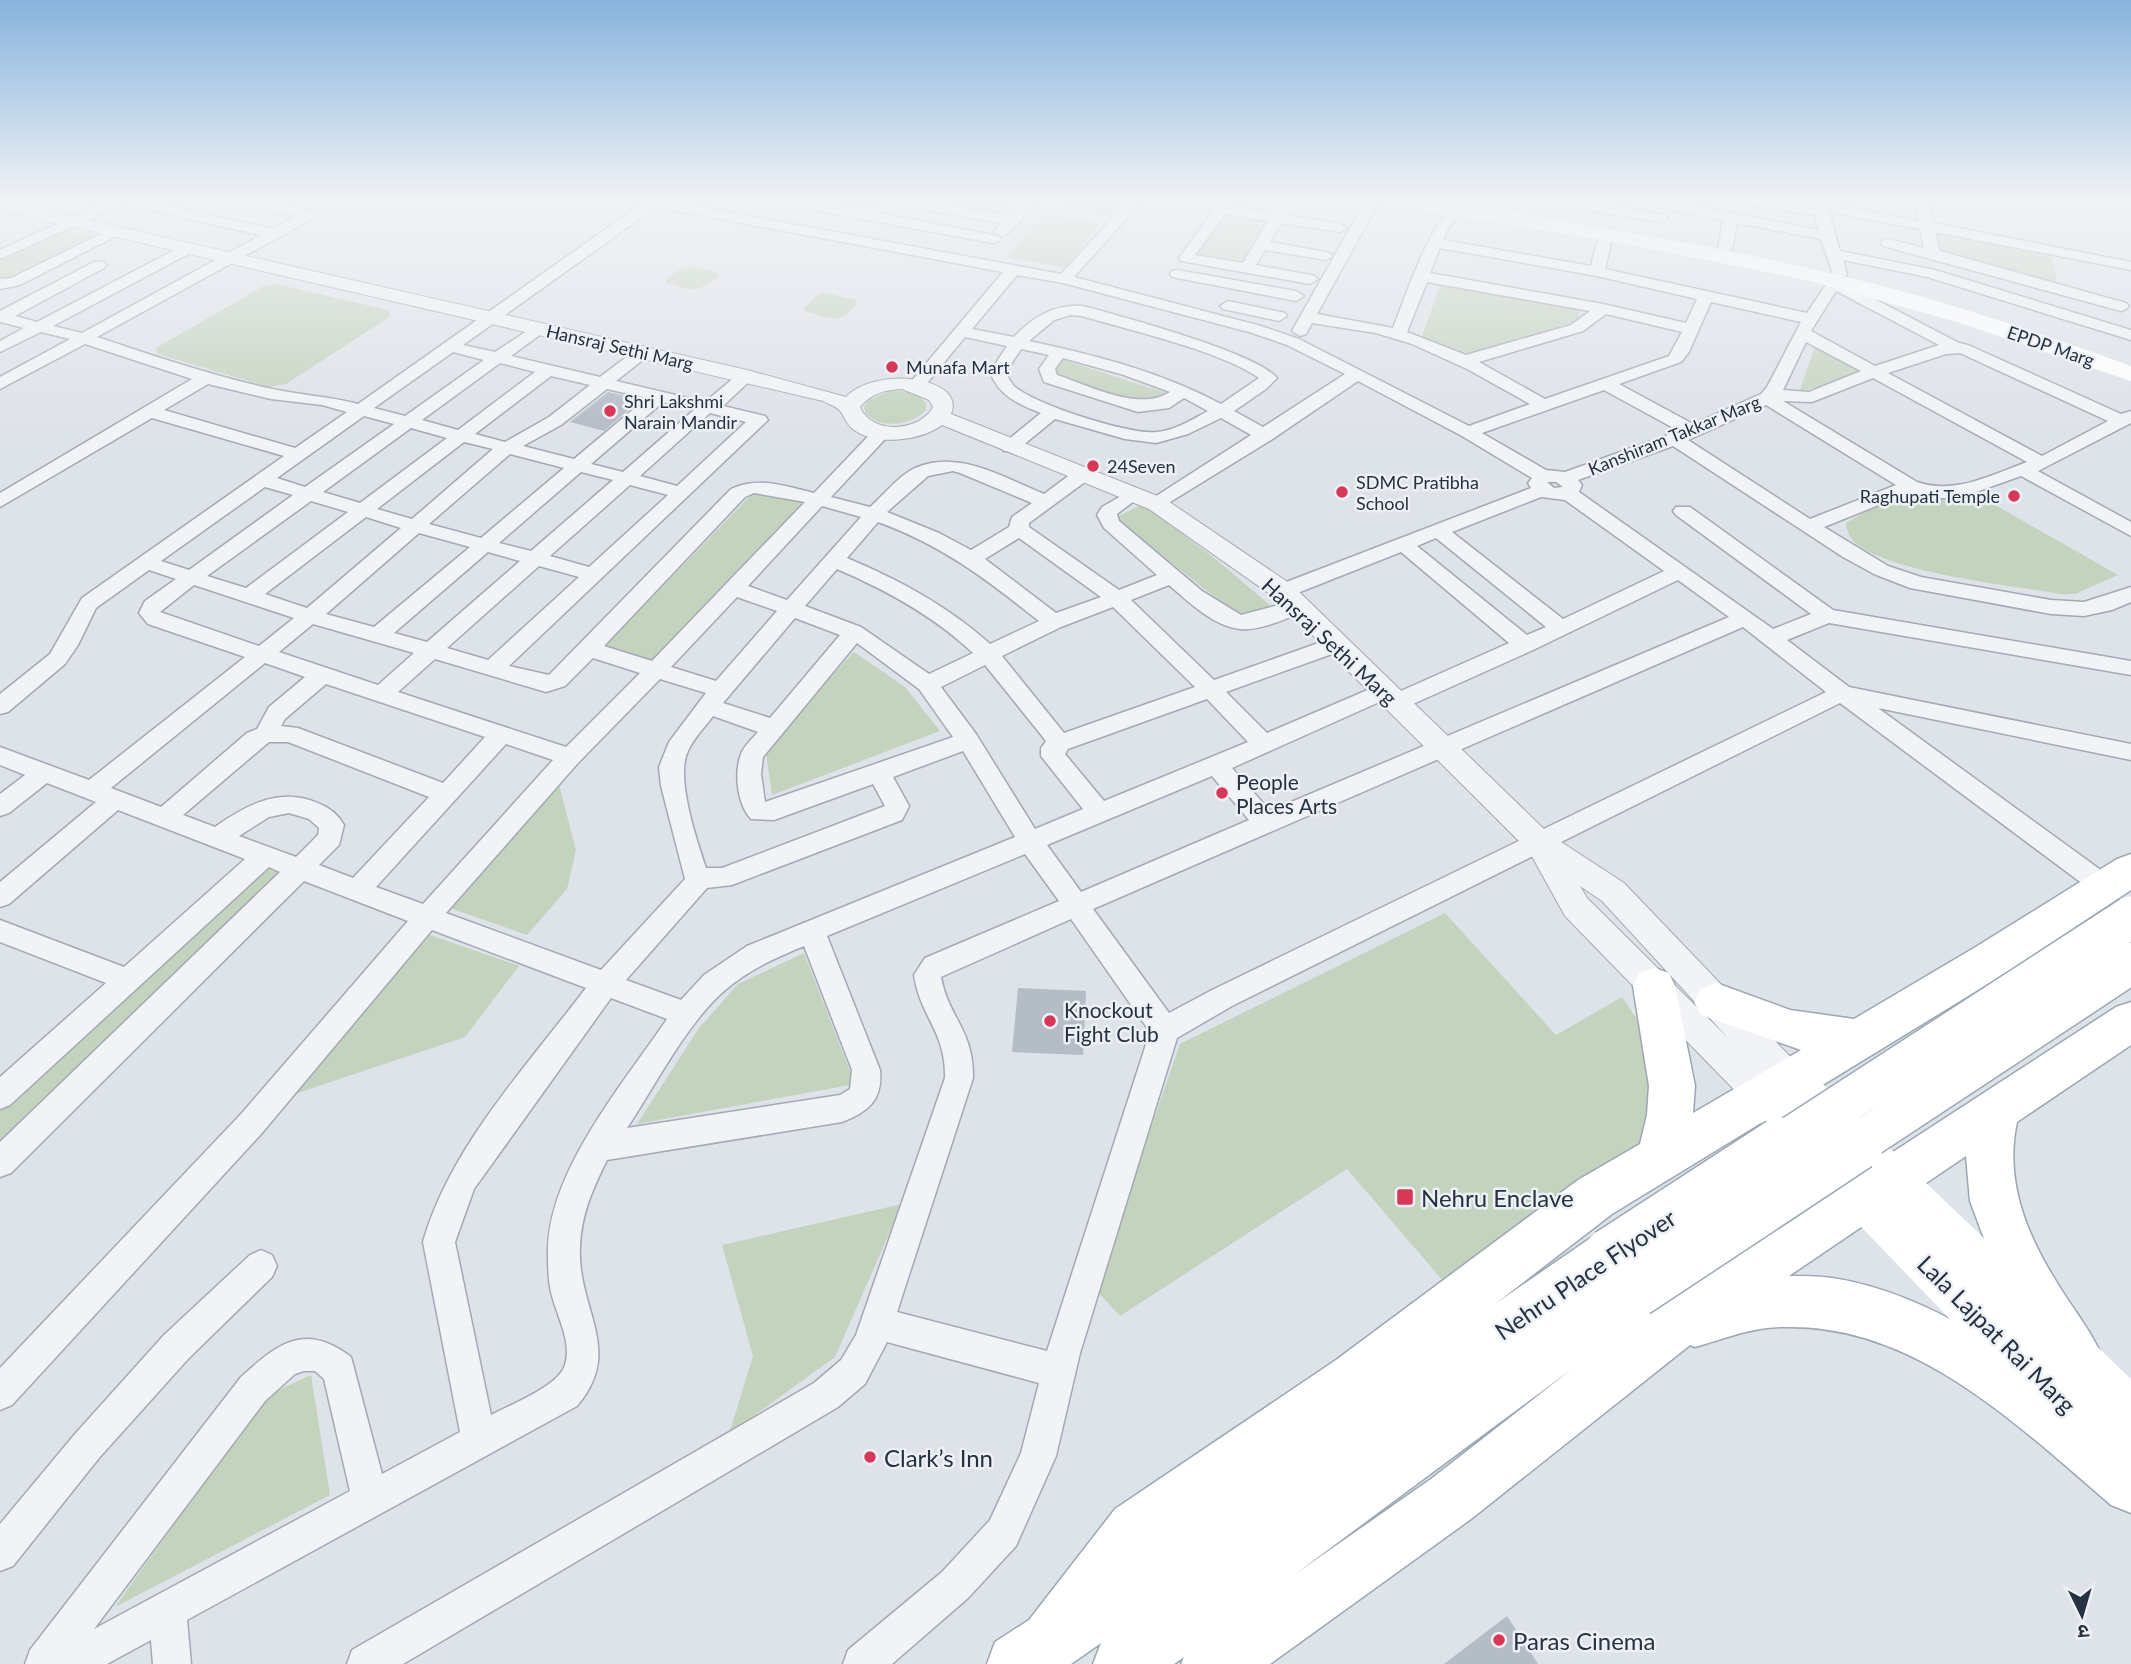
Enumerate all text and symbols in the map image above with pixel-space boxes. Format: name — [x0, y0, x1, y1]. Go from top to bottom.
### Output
street label: Hansraj Sethi Marg — [544, 319, 696, 375]
street label: EPDP Marg — [2004, 321, 2098, 371]
place label: Munafa Mart — [906, 356, 1010, 378]
marker: Munafa Mart — [884, 359, 900, 375]
place label: Shri Lakshmi Narain Mandir — [624, 390, 738, 433]
street label: Kanshiram Takkar Marg — [1585, 390, 1763, 480]
marker: Shri Lakshmi Narain Mandir — [602, 403, 618, 419]
place label: 24Seven — [1107, 455, 1175, 477]
marker: 24Seven — [1085, 458, 1101, 474]
place label: SDMC Pratibha School — [1356, 471, 1479, 514]
marker: SDMC Pratibha School — [1334, 484, 1350, 500]
place label: Raghupati Temple — [1860, 485, 2000, 507]
marker: Raghupati Temple — [2006, 488, 2022, 504]
street label: Hansraj Sethi Marg — [1257, 572, 1403, 710]
place label: People Places Arts — [1236, 769, 1337, 818]
marker: People Places Arts — [1214, 785, 1230, 801]
place label: Knockout Fight Club — [1064, 997, 1159, 1046]
marker: Knockout Fight Club — [1042, 1013, 1058, 1029]
place label: Nehru Enclave — [1421, 1183, 1574, 1212]
marker: Nehru Enclave — [1395, 1187, 1415, 1207]
street label: Nehru Place Flyover — [1489, 1203, 1681, 1345]
street label: Lala Lajpat Rai Marg — [1912, 1249, 2082, 1419]
place label: Clark’s Inn — [884, 1443, 993, 1472]
marker: Clark’s Inn — [862, 1449, 878, 1465]
north arrow — [2047, 1580, 2117, 1650]
text: उ — [2076, 1620, 2090, 1644]
place label: Paras Cinema — [1513, 1626, 1656, 1655]
marker: Paras Cinema — [1491, 1632, 1507, 1648]

